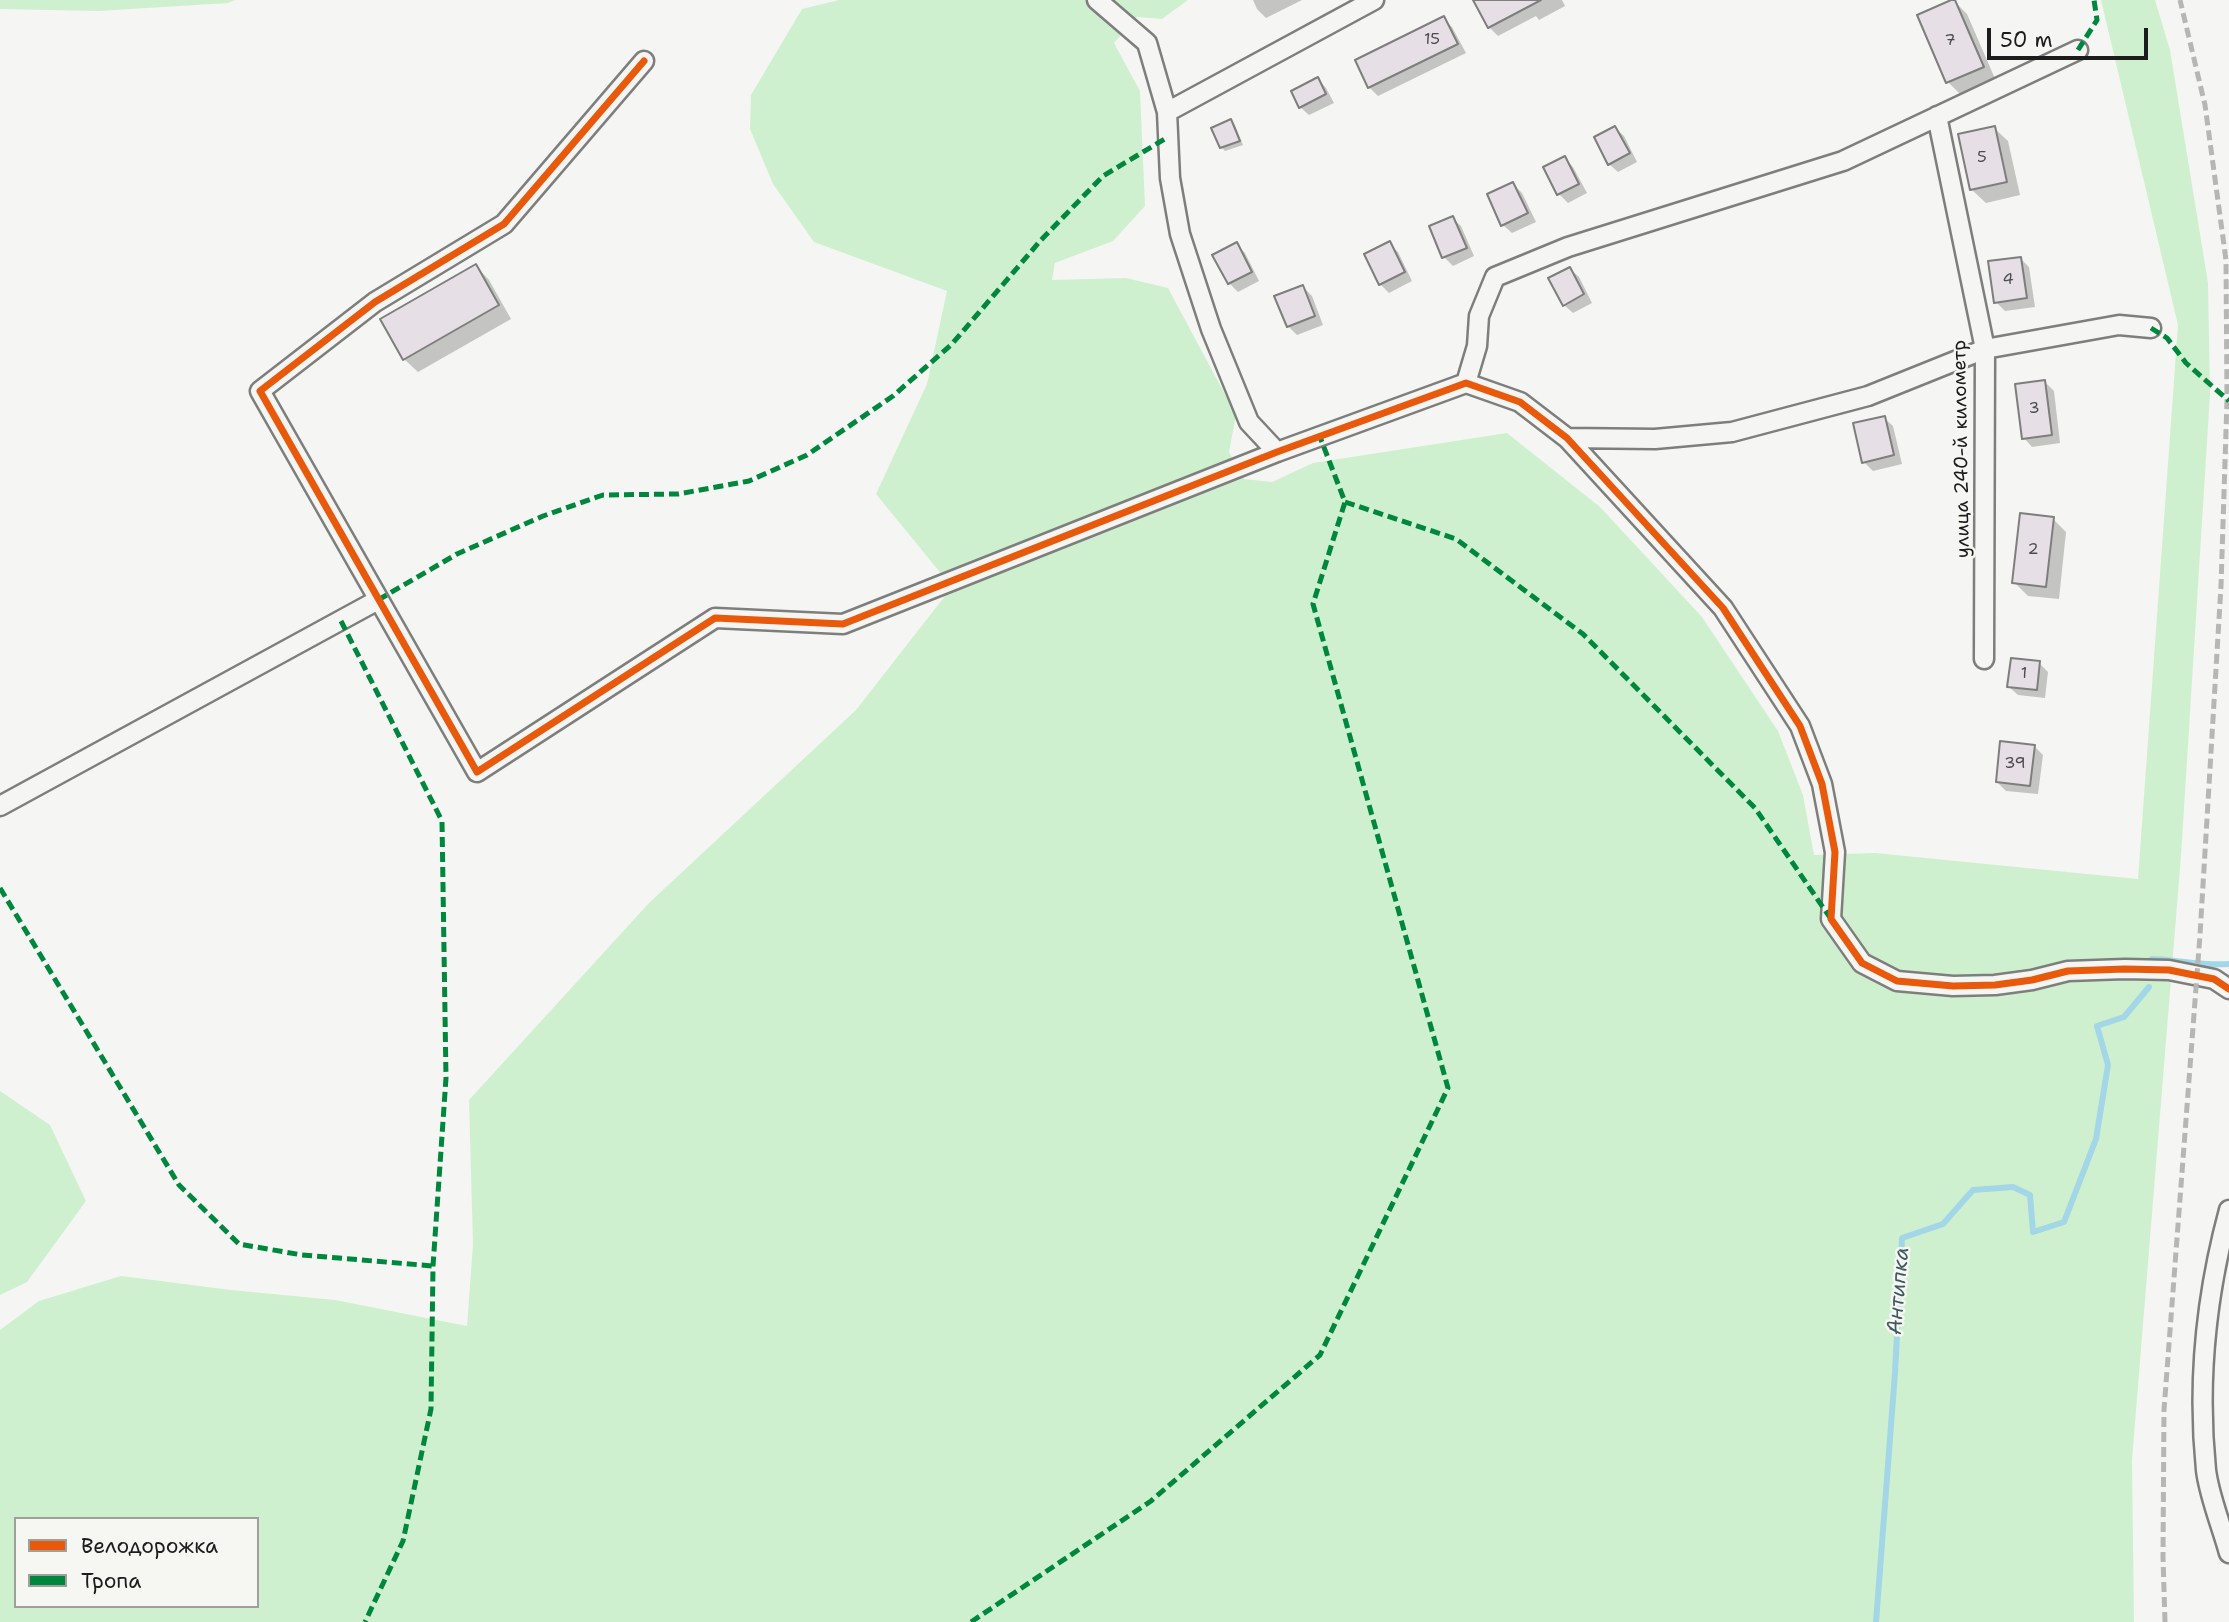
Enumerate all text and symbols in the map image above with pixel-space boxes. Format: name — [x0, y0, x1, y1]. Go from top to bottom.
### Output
scale bar — [1991, 14, 2152, 58]
text: 50 m — [2000, 26, 2053, 54]
house number: 15 — [1424, 30, 1440, 50]
house number: 7 — [1944, 31, 1956, 51]
house number: 5 — [1977, 148, 1987, 168]
house number: 4 — [2002, 270, 2014, 290]
street label: улица 240-й километр — [1949, 340, 1975, 558]
house number: 3 — [2028, 399, 2040, 419]
house number: 2 — [2027, 540, 2039, 560]
house number: 1 — [2021, 664, 2027, 684]
house number: 39 — [2004, 754, 2026, 774]
water label: Антипка — [1883, 1246, 1915, 1336]
legend — [14, 1517, 259, 1608]
text: Велодорожка — [81, 1532, 218, 1560]
text: Тропа — [81, 1567, 141, 1595]

